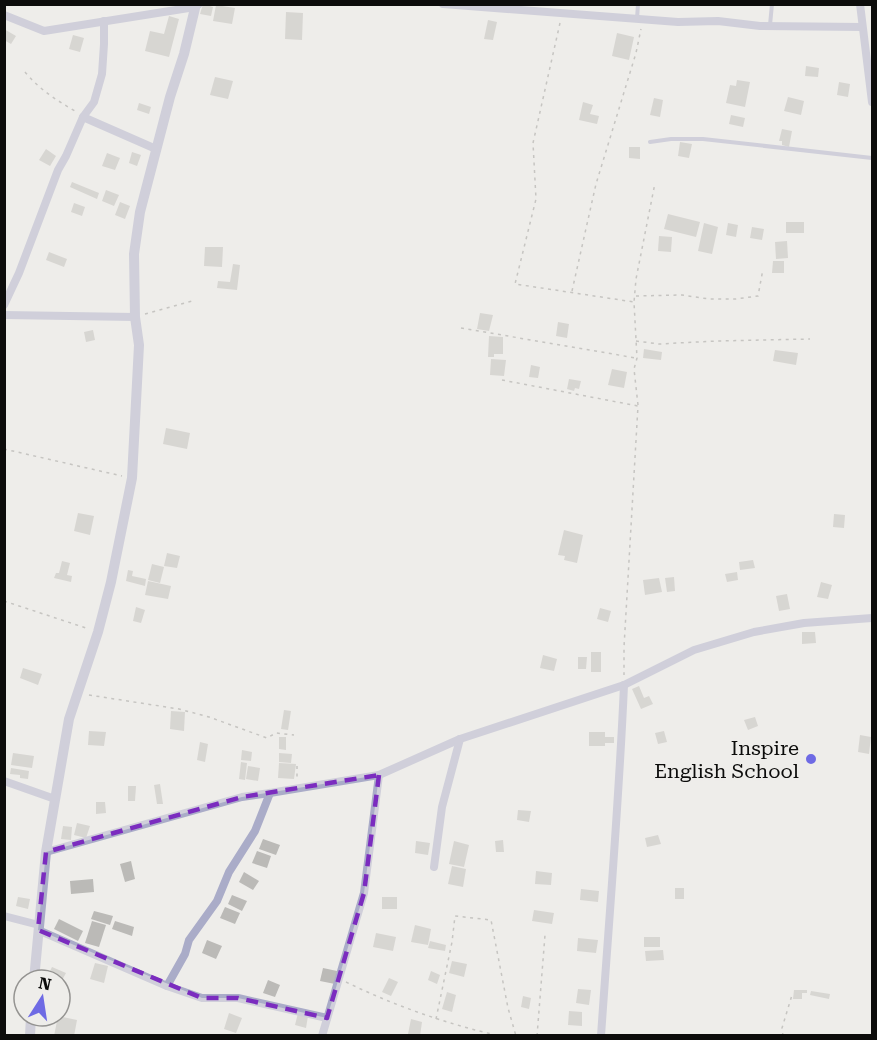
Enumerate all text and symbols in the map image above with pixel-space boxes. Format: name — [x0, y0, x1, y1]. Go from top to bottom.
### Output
place label: Inspire English School — [654, 736, 799, 783]
marker: Inspire English School — [804, 752, 818, 766]
north arrow — [12, 968, 72, 1028]
text: N — [37, 973, 53, 994]

